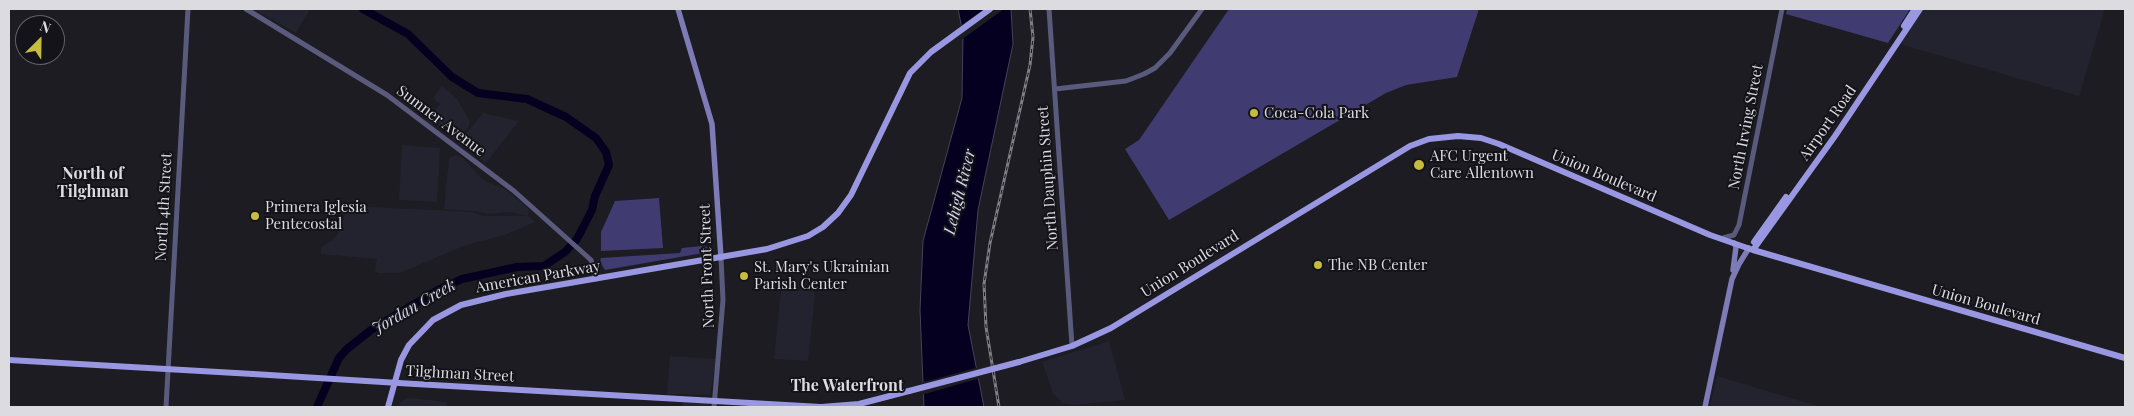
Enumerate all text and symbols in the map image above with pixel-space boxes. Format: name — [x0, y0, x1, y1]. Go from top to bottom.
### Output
north arrow — [15, 15, 65, 65]
text: N — [37, 16, 54, 37]
street label: North Irving Street — [1725, 63, 1767, 191]
street label: Sumner Avenue — [393, 82, 489, 160]
street label: Airport Road — [1796, 82, 1860, 164]
place label: Coca-Cola Park — [1264, 104, 1369, 122]
street label: North Dauphin Street — [1034, 105, 1062, 251]
marker: Coca-Cola Park — [1248, 107, 1260, 119]
street label: Union Boulevard — [1549, 146, 1659, 206]
water label: Lehigh River — [940, 147, 980, 237]
place label: AFC Urgent Care Allentown — [1430, 147, 1534, 182]
street label: North 4th Street — [152, 152, 176, 262]
marker: AFC Urgent Care Allentown — [1412, 158, 1426, 172]
district label: North of Tilghman — [57, 164, 129, 202]
place label: Primera Iglesia Pentecostal — [265, 198, 367, 233]
street label: North Front Street — [696, 203, 718, 329]
marker: Primera Iglesia Pentecostal — [249, 210, 261, 222]
street label: Union Boulevard — [1138, 227, 1242, 301]
place label: The NB Center — [1328, 256, 1427, 274]
street label: American Parkway — [474, 257, 602, 297]
place label: St. Mary's Ukrainian Parish Center — [754, 258, 889, 293]
marker: The NB Center — [1312, 259, 1324, 271]
marker: St. Mary's Ukrainian Parish Center — [738, 270, 750, 282]
water label: Jordan Creek — [369, 275, 459, 339]
street label: Union Boulevard — [1930, 281, 2042, 329]
street label: Tilghman Street — [405, 362, 515, 386]
district label: The Waterfront — [790, 376, 904, 396]

